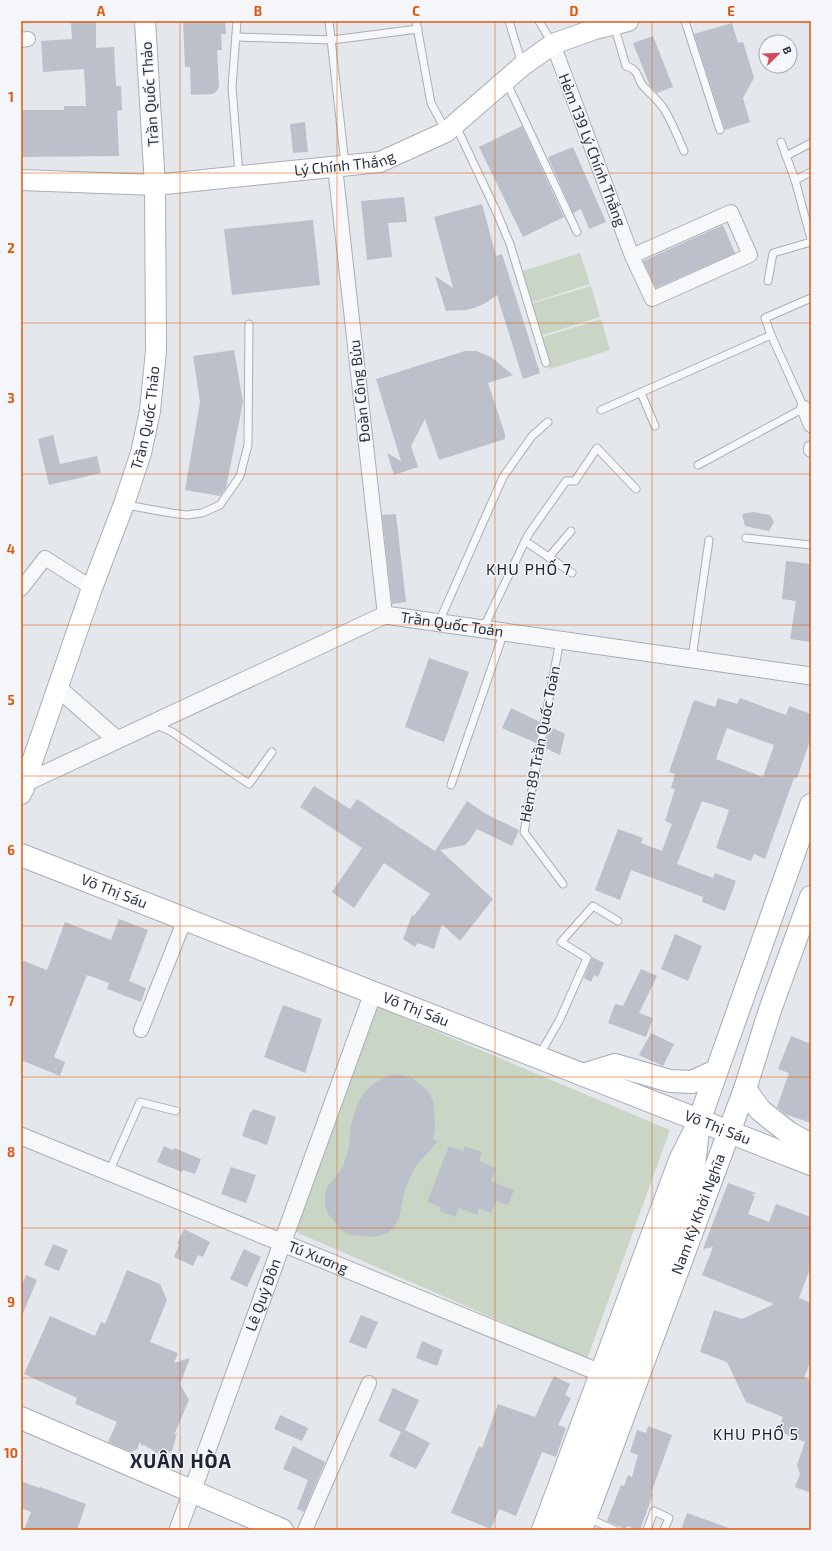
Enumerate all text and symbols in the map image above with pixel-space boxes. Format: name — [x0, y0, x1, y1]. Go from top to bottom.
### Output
text: A — [97, 3, 106, 19]
text: B — [254, 3, 262, 19]
text: C — [412, 3, 420, 19]
text: D — [570, 3, 579, 19]
text: E — [727, 3, 735, 19]
north arrow — [758, 34, 798, 74]
street label: Trần Quốc Thảo — [136, 41, 163, 147]
text: B — [780, 44, 795, 56]
street label: Hẻm 139 Lý Chính Thắng — [555, 71, 631, 229]
text: 1 — [8, 89, 14, 105]
street label: Lý Chính Thắng — [293, 146, 398, 179]
text: 2 — [7, 240, 15, 256]
street label: Đoàn Công Bửu — [345, 339, 373, 443]
street label: Trần Quốc Thảo — [126, 365, 162, 472]
text: 3 — [7, 390, 15, 406]
text: 4 — [7, 541, 15, 557]
district label: KHU PHỐ 7 — [486, 558, 572, 578]
street label: Trần Quốc Toản — [400, 607, 505, 640]
street label: Hẻm 89 Trần Quốc Toản — [515, 664, 564, 824]
text: 5 — [7, 692, 15, 708]
text: 6 — [7, 842, 15, 858]
street label: Võ Thị Sáu — [79, 869, 150, 912]
street label: Võ Thị Sáu — [380, 987, 452, 1030]
text: 7 — [8, 993, 15, 1009]
street label: Võ Thị Sáu — [682, 1105, 754, 1148]
text: 8 — [7, 1144, 15, 1160]
street label: Nam Kỳ Khởi Nghĩa — [667, 1151, 728, 1277]
street label: Tú Xương — [286, 1236, 352, 1277]
street label: Lê Quý Đôn — [241, 1256, 284, 1333]
text: 9 — [7, 1294, 15, 1310]
district label: KHU PHỐ 5 — [713, 1423, 799, 1443]
text: 10 — [4, 1445, 18, 1461]
district label: XUÂN HÒA — [130, 1449, 232, 1472]

